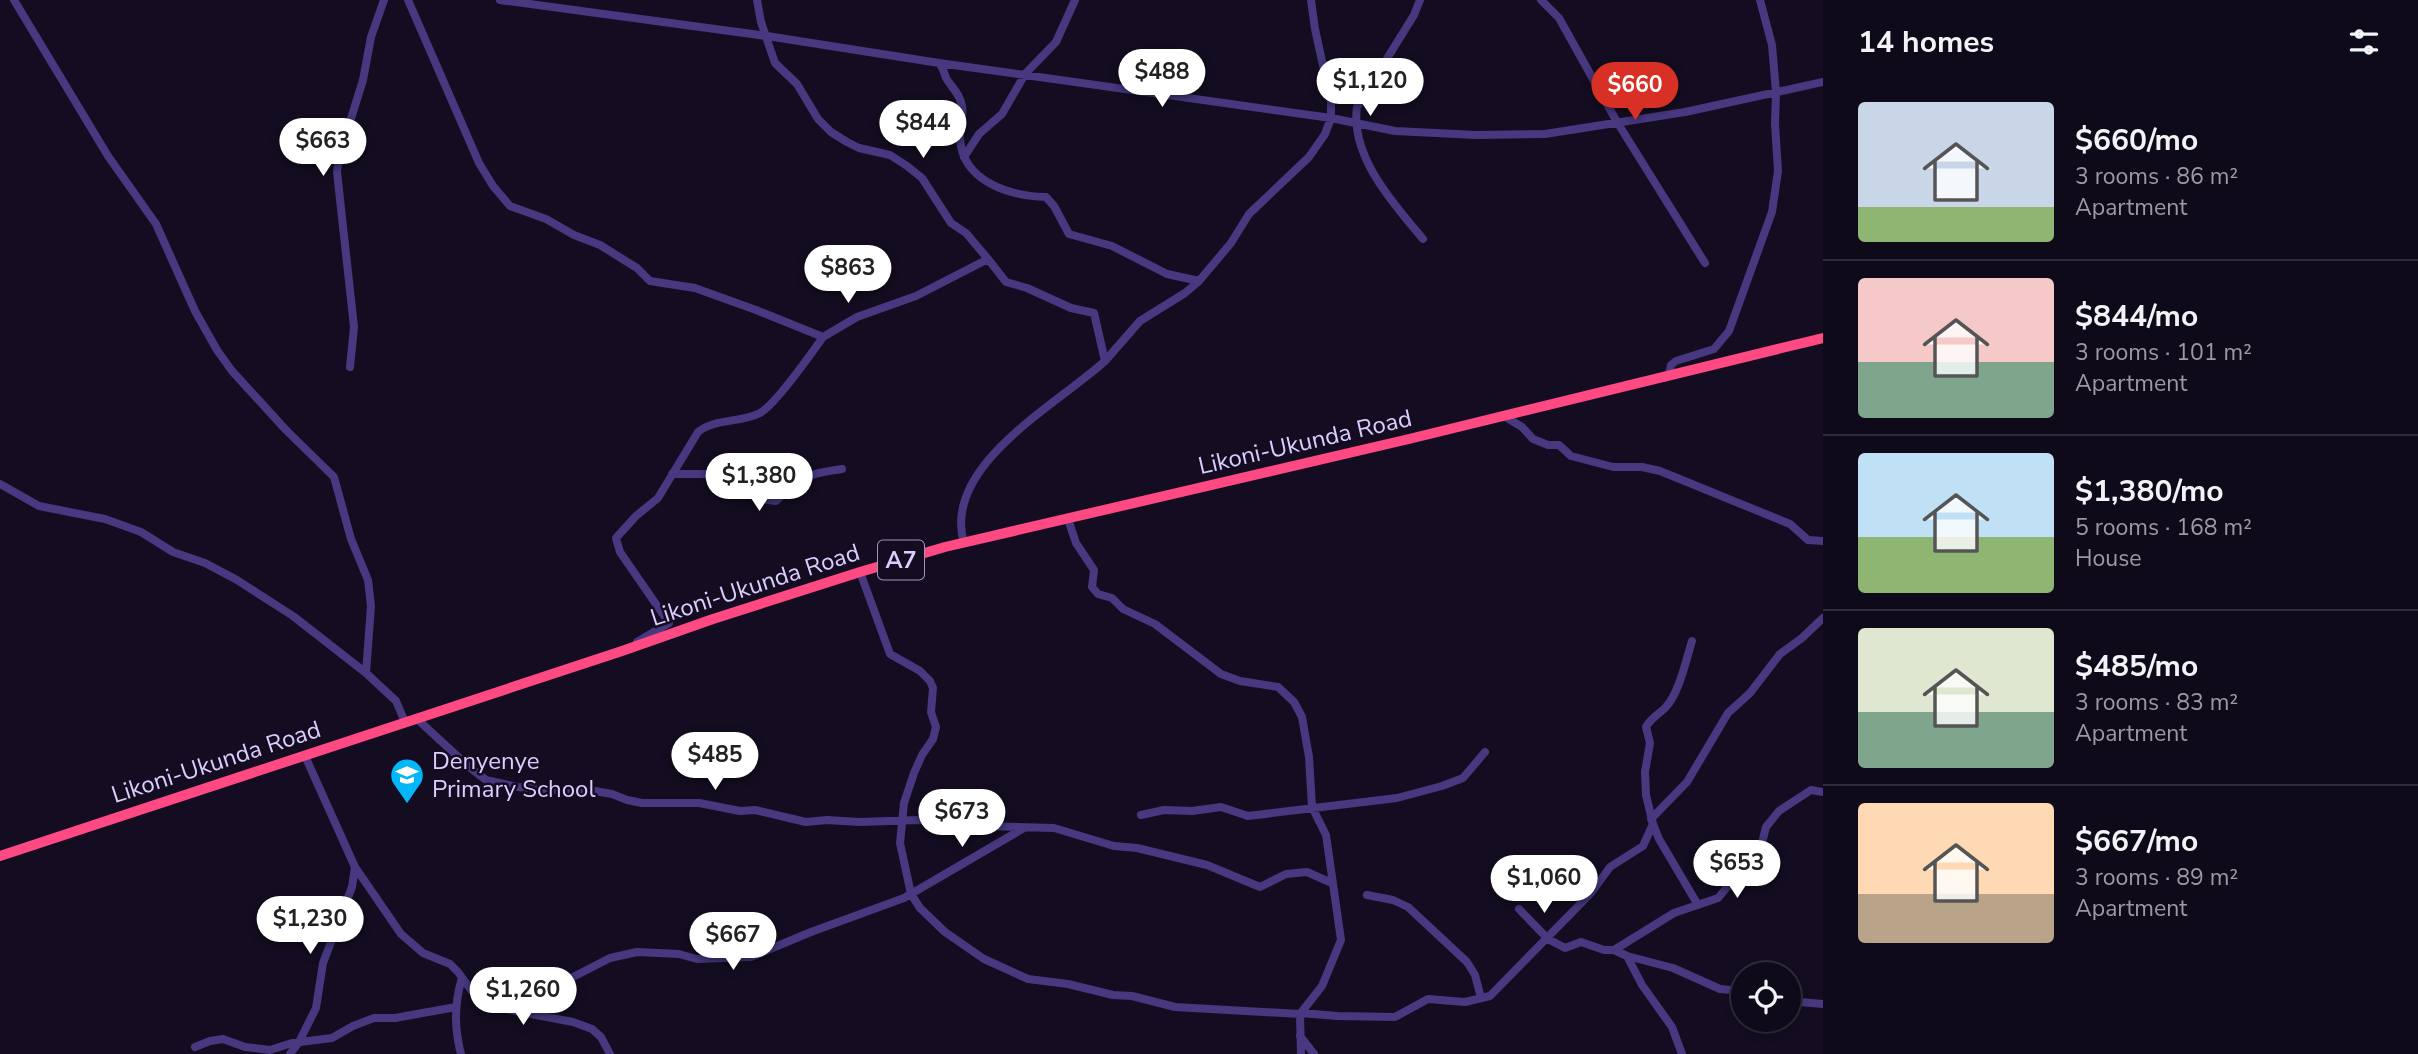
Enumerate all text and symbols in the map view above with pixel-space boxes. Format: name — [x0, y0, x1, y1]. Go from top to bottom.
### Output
text: 14 homes — [1858, 22, 1994, 63]
icon: filters — [2345, 23, 2383, 61]
pin: $488 — [1121, 50, 1203, 109]
text: $488 — [1134, 56, 1190, 87]
pin: $1,120 — [1313, 58, 1427, 118]
pin: $660 — [1594, 62, 1676, 122]
text: $1,120 — [1333, 65, 1407, 96]
text: $660 — [1607, 69, 1663, 100]
pin: $844 — [882, 100, 964, 160]
text: $844 — [895, 107, 951, 138]
pin: $663 — [282, 118, 364, 178]
text: $660/mo — [2075, 120, 2198, 161]
text: $663 — [295, 125, 351, 156]
icon: home — [1914, 130, 1998, 214]
text: 3 rooms · 86 m² — [2075, 161, 2238, 192]
text: Apartment — [2075, 192, 2187, 223]
pin: $863 — [807, 246, 889, 305]
text: $863 — [820, 252, 876, 283]
text: $844/mo — [2075, 296, 2198, 337]
icon: home — [1914, 306, 1998, 390]
text: 3 rooms · 101 m² — [2075, 337, 2252, 368]
text: Apartment — [2075, 368, 2187, 399]
street label: Likoni-Ukunda Road — [1195, 402, 1415, 482]
pin: $1,380 — [702, 454, 816, 513]
text: $1,380 — [722, 460, 796, 491]
text: $1,380/mo — [2075, 471, 2224, 512]
icon: home — [1914, 481, 1998, 565]
text: 5 rooms · 168 m² — [2075, 512, 2252, 543]
street label: Likoni-Ukunda Road — [646, 536, 864, 634]
road number: A7 — [878, 540, 924, 580]
text: House — [2075, 543, 2142, 574]
text: $485/mo — [2075, 646, 2198, 687]
icon: home — [1914, 656, 1998, 740]
text: 3 rooms · 83 m² — [2075, 687, 2238, 718]
street label: Likoni-Ukunda Road — [107, 713, 325, 811]
text: Apartment — [2075, 718, 2187, 749]
pin: $485 — [674, 732, 756, 792]
text: $485 — [687, 739, 743, 770]
place label: Denyenye Primary School — [432, 745, 596, 805]
school or university icon: Denyenye Primary School — [388, 756, 426, 805]
pin: $673 — [921, 790, 1003, 849]
text: $673 — [934, 796, 990, 827]
text: $667/mo — [2075, 821, 2198, 862]
icon: home — [1914, 831, 1998, 915]
pin: $653 — [1696, 841, 1778, 900]
text: $653 — [1709, 847, 1765, 878]
pin: $1,060 — [1487, 856, 1601, 915]
text: $1,060 — [1507, 862, 1581, 893]
text: 3 rooms · 89 m² — [2075, 862, 2238, 893]
text: Apartment — [2075, 893, 2187, 924]
pin: $1,230 — [253, 897, 367, 956]
text: $1,230 — [273, 903, 347, 934]
pin: $667 — [692, 912, 774, 972]
text: $667 — [705, 919, 761, 950]
map controls — [1731, 962, 1801, 1032]
button: locate — [1731, 962, 1801, 1032]
pin: $1,260 — [466, 968, 580, 1027]
text: $1,260 — [486, 974, 560, 1005]

